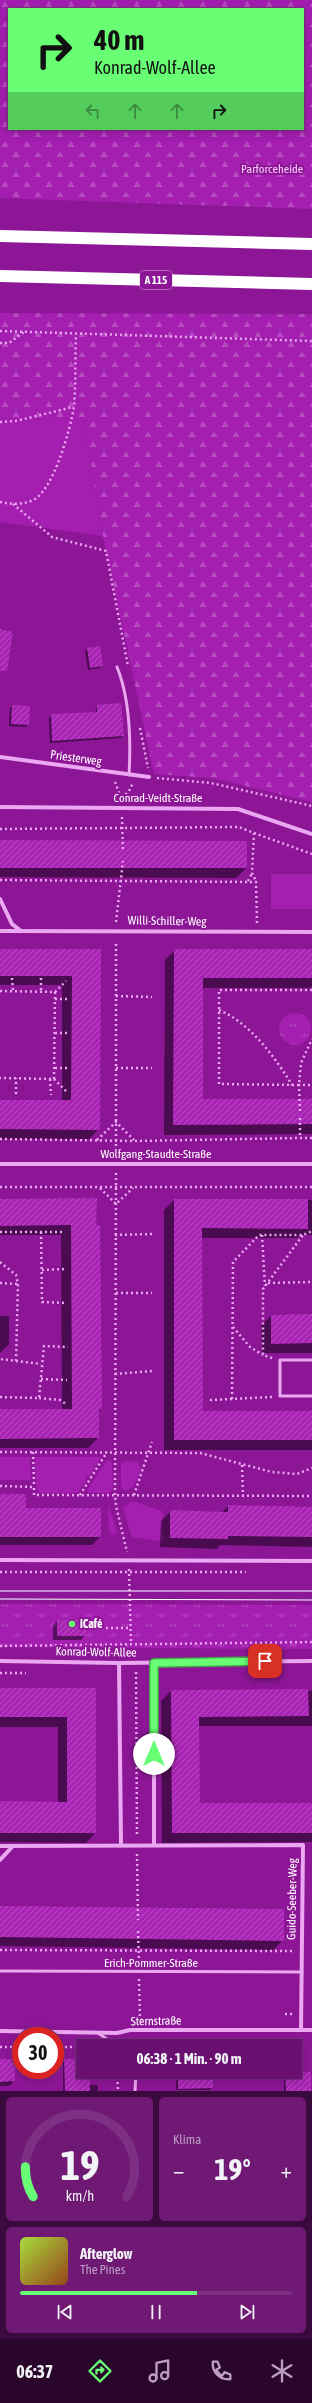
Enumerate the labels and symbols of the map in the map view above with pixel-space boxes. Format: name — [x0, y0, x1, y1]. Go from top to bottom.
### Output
park label: Parforceheide — [241, 162, 303, 176]
road number: A 115 — [140, 271, 172, 289]
street label: Priesterweg — [49, 747, 103, 769]
street label: Conrad-Veidt-Straße — [114, 791, 202, 805]
street label: Willi-Schiller-Weg — [127, 913, 207, 929]
street label: Wolfgang-Staudte-Straße — [101, 1147, 211, 1161]
place label: iCafé — [80, 1617, 103, 1631]
marker: iCafé — [67, 1619, 77, 1629]
street label: Konrad-Wolf-Allee — [55, 1644, 137, 1660]
pin — [248, 1644, 282, 1678]
position arrow — [133, 1733, 175, 1775]
street label: Guido-Seeber-Weg — [284, 1857, 300, 1940]
street label: Erich-Pommer-Straße — [104, 1956, 198, 1970]
street label: Sternstraße — [130, 2014, 182, 2028]
speed limit sign: 30 — [12, 2027, 64, 2079]

